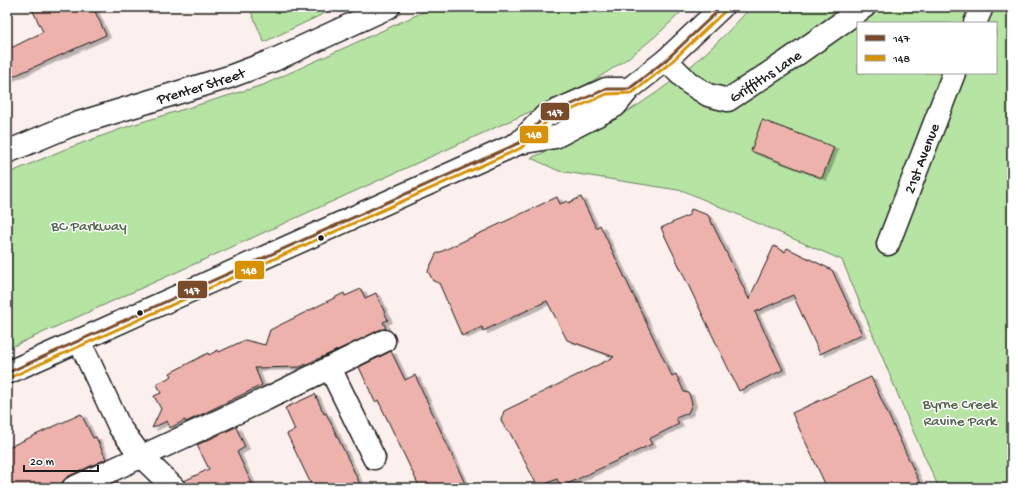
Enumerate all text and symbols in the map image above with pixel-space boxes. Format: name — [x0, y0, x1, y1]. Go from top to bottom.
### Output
legend — [857, 22, 997, 74]
text: 147 — [892, 33, 911, 47]
street label: Griffiths Lane — [727, 47, 806, 107]
text: 148 — [892, 53, 911, 67]
street label: Prenter Street — [154, 64, 250, 110]
line badge: 147 — [540, 102, 570, 121]
text: 147 — [546, 108, 564, 120]
street label: 21st Avenue — [901, 121, 945, 197]
line badge: 148 — [519, 125, 549, 144]
text: 148 — [525, 130, 542, 142]
park label: BC Parkway — [50, 218, 127, 236]
unlabelled marker — [316, 233, 326, 243]
line badge: 148 — [234, 260, 265, 280]
text: 148 — [240, 266, 257, 278]
line badge: 147 — [177, 280, 208, 299]
text: 147 — [183, 286, 201, 298]
unlabelled marker — [135, 308, 145, 318]
park label: Byrne Creek Ravine Park — [922, 396, 999, 431]
scale bar — [24, 447, 98, 473]
text: 20 m — [30, 456, 55, 470]

